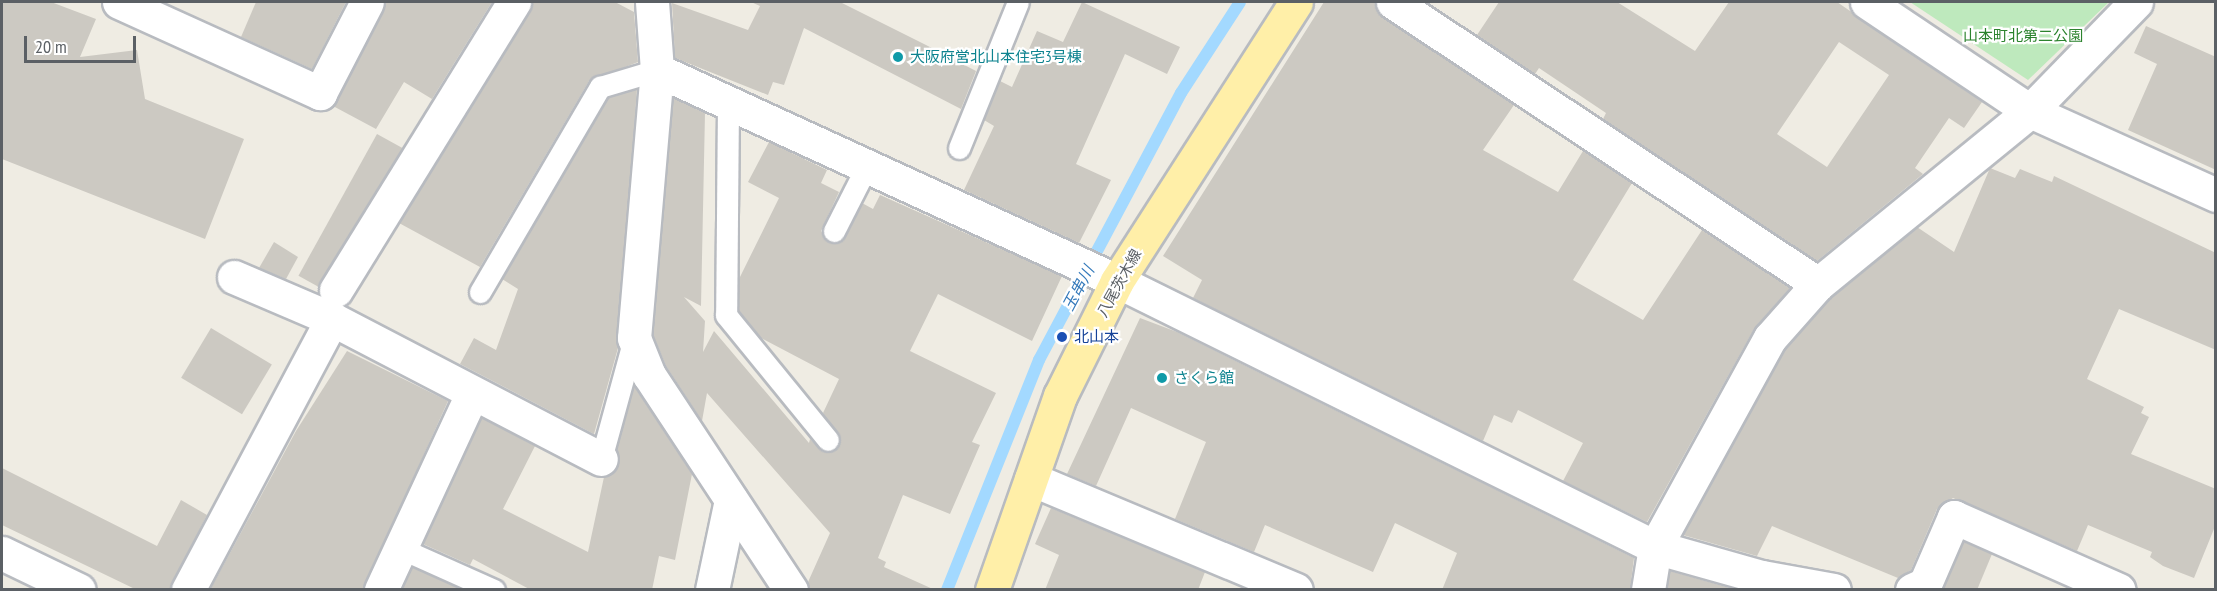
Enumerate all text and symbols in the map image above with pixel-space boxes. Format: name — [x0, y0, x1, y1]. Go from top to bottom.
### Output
scale bar — [27, 24, 140, 62]
park label: 山本町北第二公園 — [1963, 27, 2083, 45]
text: 20 m — [35, 35, 67, 58]
place label: 大阪府営北山本住宅3号棟 — [910, 48, 1082, 66]
marker: 大阪府営北山本住宅3号棟 — [891, 50, 905, 64]
street label: 八尾茨木線 — [1093, 246, 1145, 320]
water label: 玉串川 — [1058, 262, 1098, 314]
place label: 北山本 — [1074, 328, 1119, 346]
marker: 北山本 — [1055, 330, 1069, 344]
place label: さくら館 — [1174, 369, 1234, 387]
marker: さくら館 — [1155, 371, 1169, 385]

